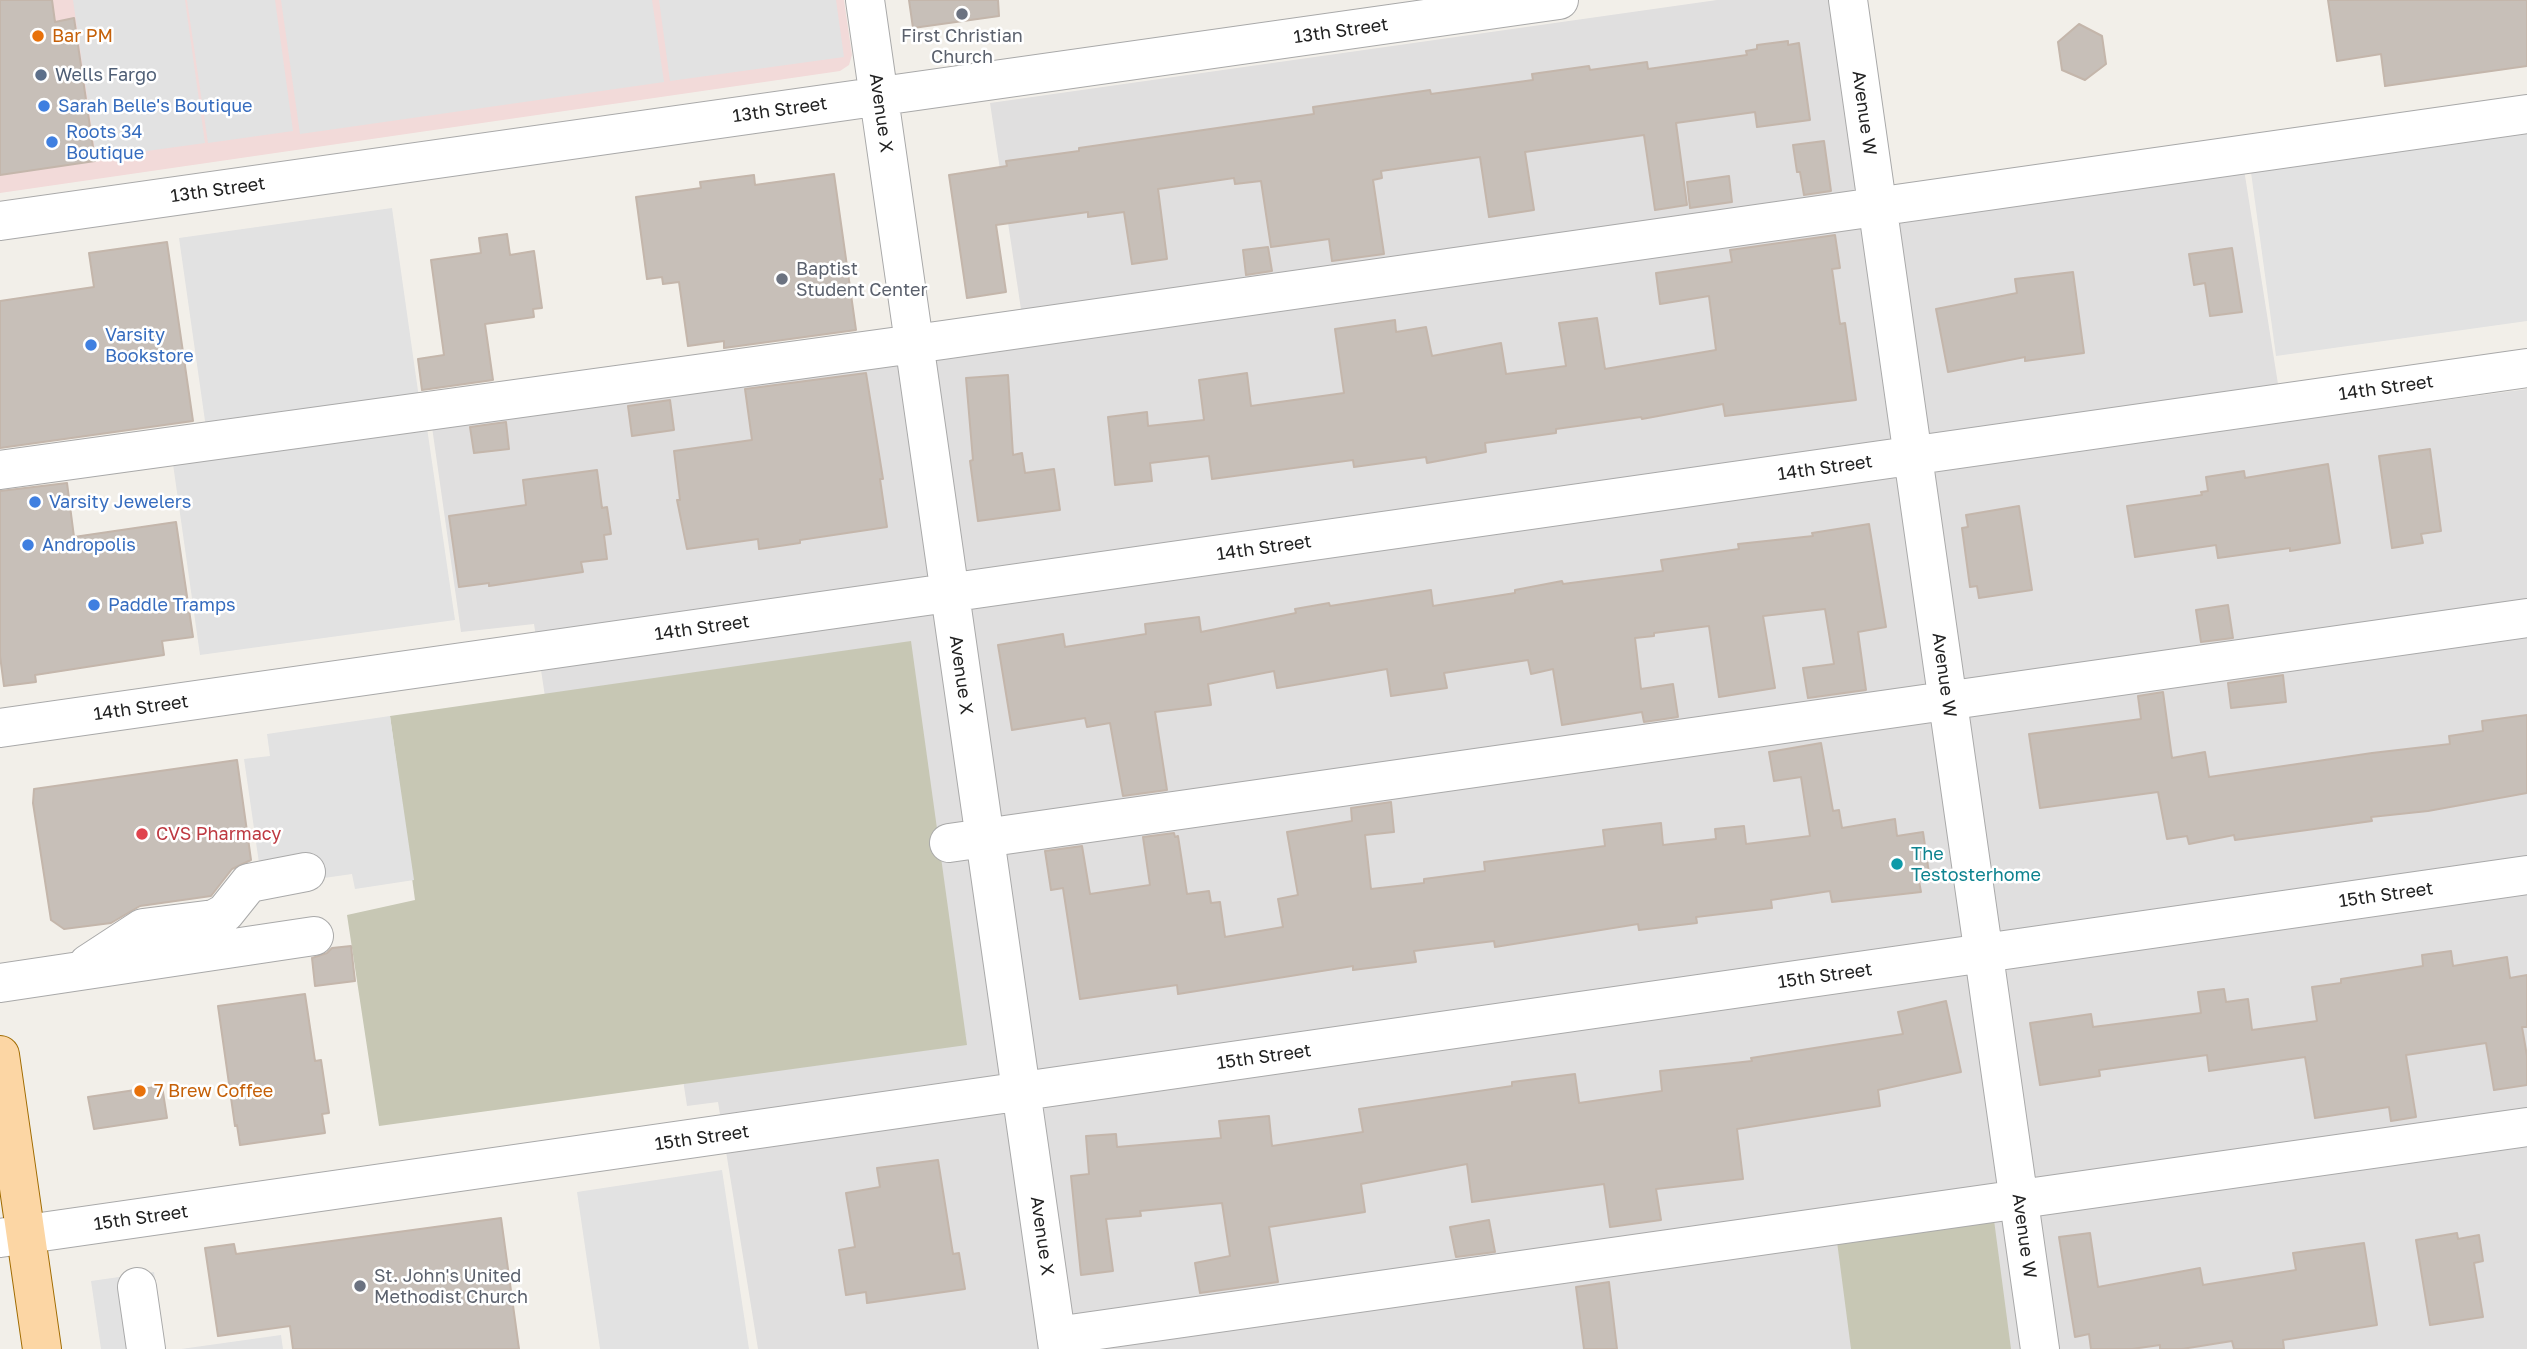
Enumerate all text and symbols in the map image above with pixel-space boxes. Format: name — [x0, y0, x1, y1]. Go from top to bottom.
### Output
marker: First Christian Church — [954, 6, 970, 22]
street label: 13th Street — [1292, 14, 1390, 48]
place label: Bar PM — [52, 25, 113, 47]
place label: First Christian Church — [901, 25, 1023, 68]
marker: Bar PM — [30, 28, 46, 44]
place label: Wells Fargo — [55, 64, 157, 86]
marker: Wells Fargo — [33, 67, 49, 83]
street label: Avenue W — [1847, 69, 1881, 157]
street label: Avenue X — [865, 72, 897, 154]
street label: 13th Street — [731, 93, 829, 127]
place label: Sarah Belle's Boutique — [58, 95, 253, 117]
marker: Sarah Belle's Boutique — [36, 98, 52, 114]
place label: Roots 34 Boutique — [66, 121, 144, 164]
marker: Roots 34 Boutique — [44, 134, 60, 150]
street label: 13th Street — [169, 173, 267, 207]
place label: Baptist Student Center — [796, 258, 928, 300]
marker: Baptist Student Center — [774, 271, 790, 287]
place label: Varsity Bookstore — [105, 324, 194, 366]
marker: Varsity Bookstore — [83, 337, 99, 353]
street label: 14th Street — [2337, 371, 2435, 405]
street label: 14th Street — [1776, 451, 1874, 485]
place label: Varsity Jewelers — [49, 491, 191, 513]
marker: Varsity Jewelers — [27, 494, 43, 510]
street label: 14th Street — [1215, 531, 1313, 565]
place label: Andropolis — [42, 534, 136, 556]
marker: Andropolis — [20, 537, 36, 553]
place label: Paddle Tramps — [108, 594, 236, 616]
marker: Paddle Tramps — [86, 597, 102, 613]
street label: 14th Street — [653, 611, 751, 645]
street label: Avenue W — [1927, 631, 1961, 719]
street label: Avenue X — [945, 634, 977, 716]
street label: 14th Street — [92, 691, 190, 725]
place label: CVS Pharmacy — [156, 823, 281, 845]
marker: CVS Pharmacy — [134, 826, 150, 842]
place label: The Testosterhome — [1911, 843, 2041, 886]
marker: The Testosterhome — [1889, 856, 1905, 872]
street label: 15th Street — [2337, 878, 2435, 912]
street label: 15th Street — [1776, 959, 1874, 993]
street label: 15th Street — [1215, 1040, 1313, 1074]
place label: 7 Brew Coffee — [154, 1080, 273, 1102]
marker: 7 Brew Coffee — [132, 1083, 148, 1099]
street label: 15th Street — [653, 1121, 751, 1155]
street label: Avenue W — [2007, 1192, 2041, 1280]
street label: Avenue X — [1026, 1195, 1058, 1277]
street label: 15th Street — [92, 1201, 190, 1235]
place label: St. John's United Methodist Church — [374, 1265, 528, 1308]
marker: St. John's United Methodist Church — [352, 1278, 368, 1294]

